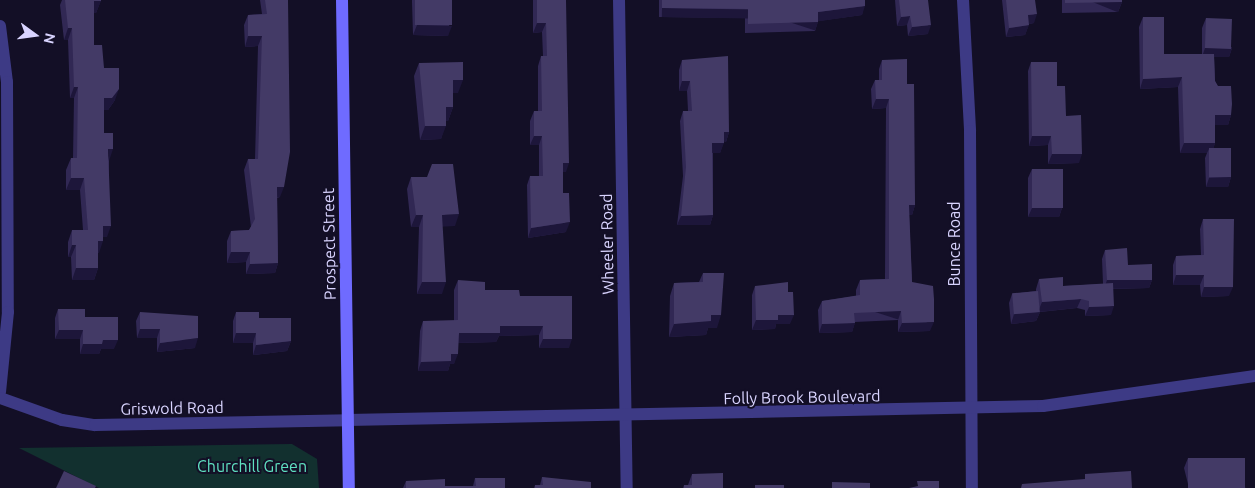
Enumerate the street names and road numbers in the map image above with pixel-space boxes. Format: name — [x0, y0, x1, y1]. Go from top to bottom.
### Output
street label: Prospect Street — [318, 188, 340, 300]
street label: Wheeler Road — [597, 193, 617, 295]
street label: Bunce Road — [944, 201, 964, 287]
street label: Folly Brook Boulevard — [723, 386, 881, 408]
street label: Griswold Road — [120, 397, 224, 419]

